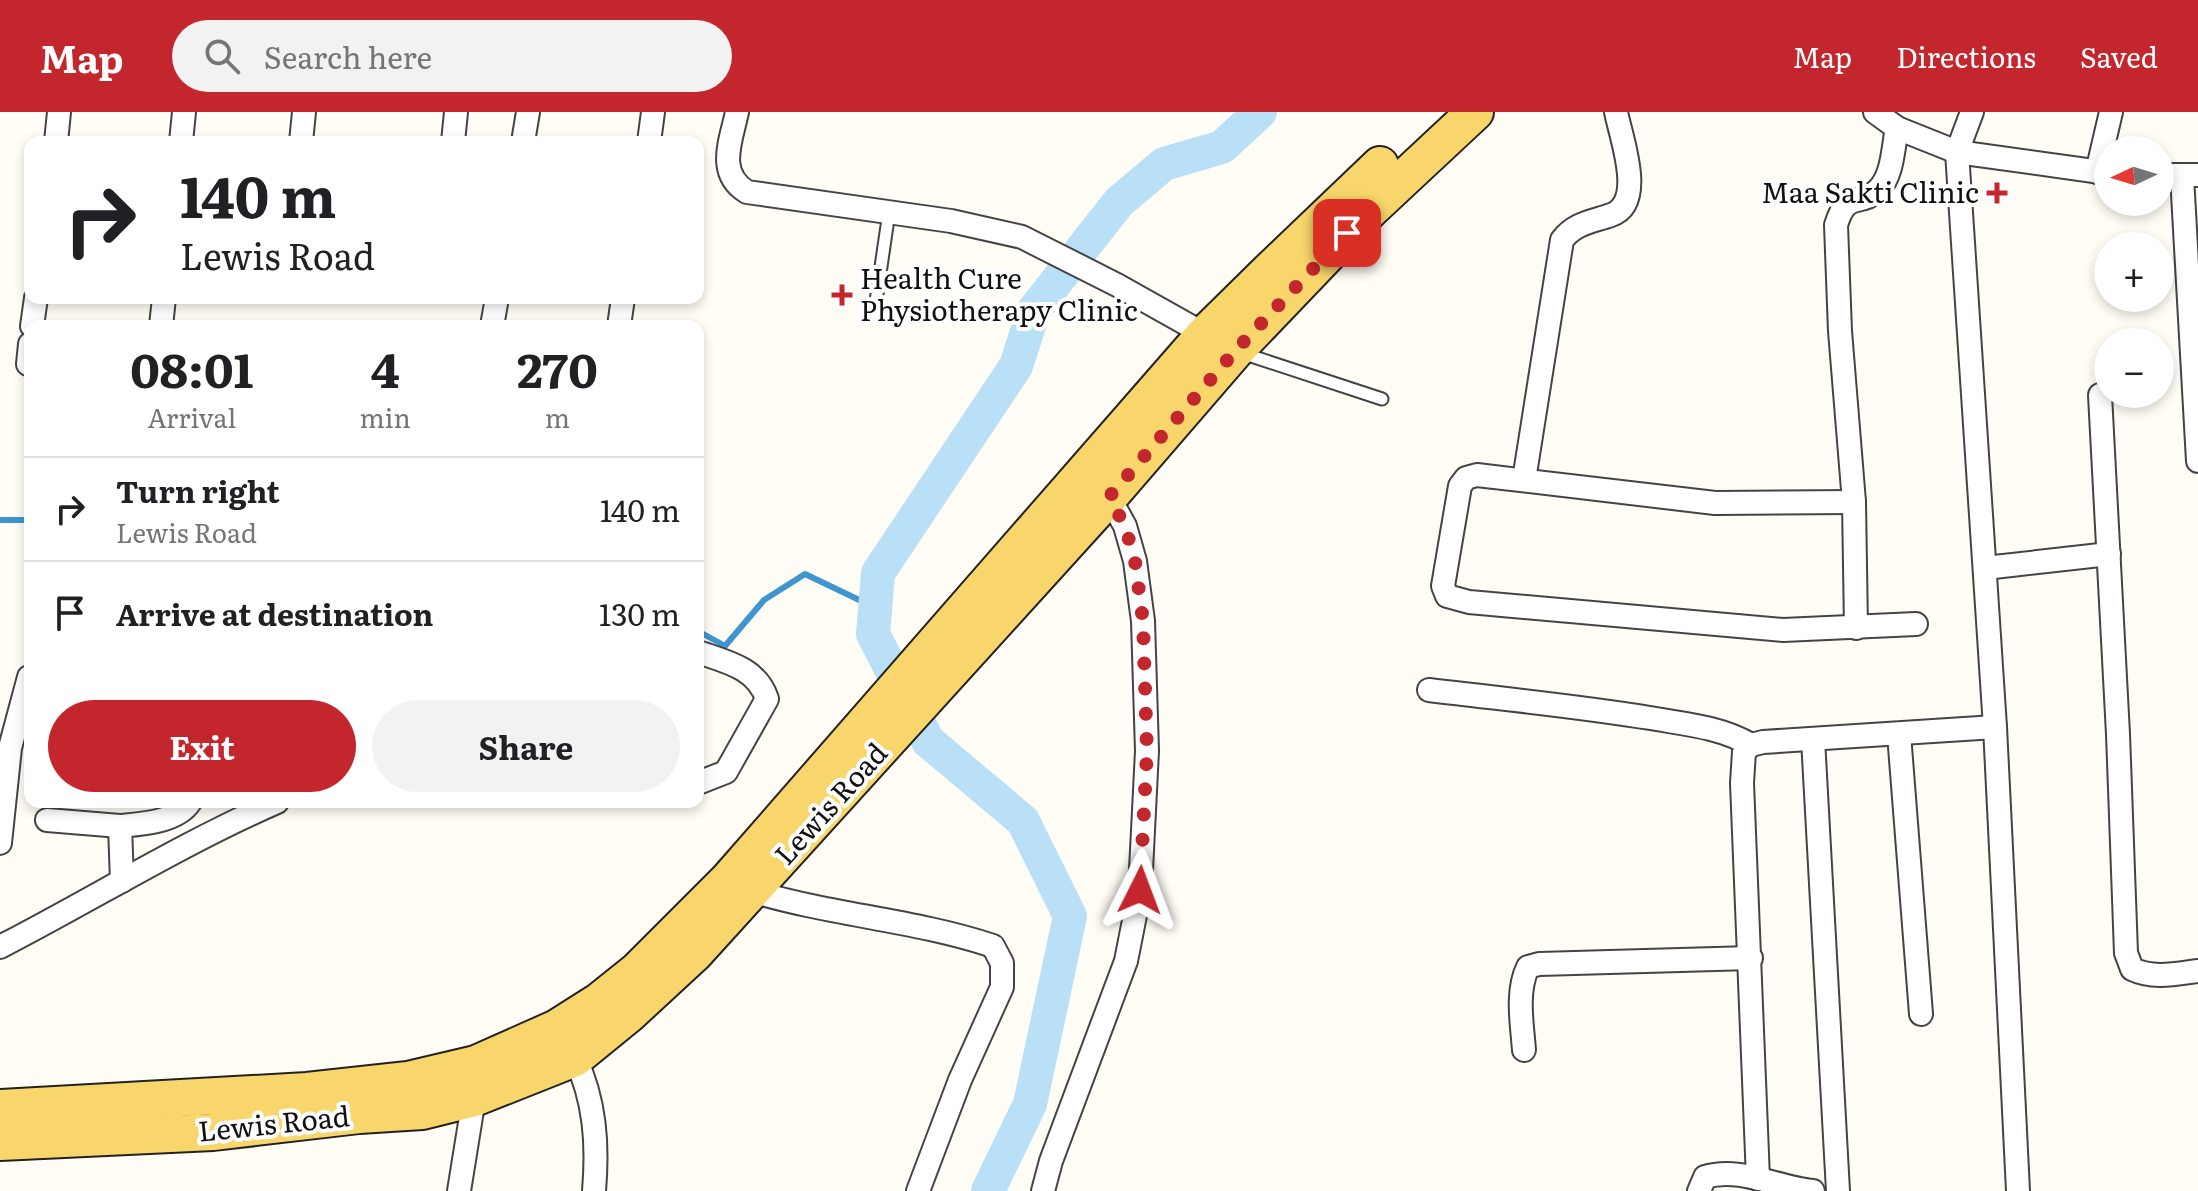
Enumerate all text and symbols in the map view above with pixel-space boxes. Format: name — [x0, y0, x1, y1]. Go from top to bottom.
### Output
search box — [172, 20, 732, 92]
text: Map — [40, 28, 124, 85]
icon: search — [200, 34, 244, 78]
text: Search here — [264, 34, 432, 78]
text: Map — [1793, 35, 1852, 77]
text: Directions — [1896, 35, 2036, 77]
text: Saved — [2080, 35, 2158, 77]
north arrow — [2094, 136, 2174, 216]
map controls — [2094, 136, 2174, 408]
text: 140 m — [180, 152, 336, 235]
icon: right — [48, 168, 152, 272]
place label: Maa Sakti Clinic — [1761, 170, 1979, 212]
marker: Maa Sakti Clinic — [1986, 182, 2008, 204]
pin — [1313, 199, 1381, 267]
icon: arrive — [1325, 211, 1369, 255]
text: Lewis Road — [180, 228, 375, 281]
button: + — [2094, 232, 2174, 312]
place label: Health Cure Physiotherapy Clinic — [860, 256, 1138, 330]
marker: Health Cure Physiotherapy Clinic — [831, 284, 853, 306]
button: − — [2094, 328, 2174, 408]
text: 08:01 — [130, 332, 253, 403]
text: 4 — [371, 332, 400, 403]
text: 270 — [517, 332, 598, 403]
text: Arrival — [147, 397, 236, 436]
text: min — [360, 397, 411, 436]
text: m — [545, 397, 570, 436]
text: Turn right — [116, 468, 280, 512]
icon: right — [48, 487, 92, 531]
text: 140 m — [600, 487, 680, 531]
text: Lewis Road — [116, 512, 257, 551]
icon: arrive — [48, 591, 92, 635]
text: Arrive at destination — [116, 591, 433, 635]
text: 130 m — [599, 591, 680, 635]
button: Exit — [48, 700, 356, 792]
button: Share — [372, 700, 680, 792]
street label: Lewis Road — [763, 732, 896, 873]
position arrow — [1098, 848, 1182, 932]
street label: Lewis Road — [196, 1093, 351, 1151]

